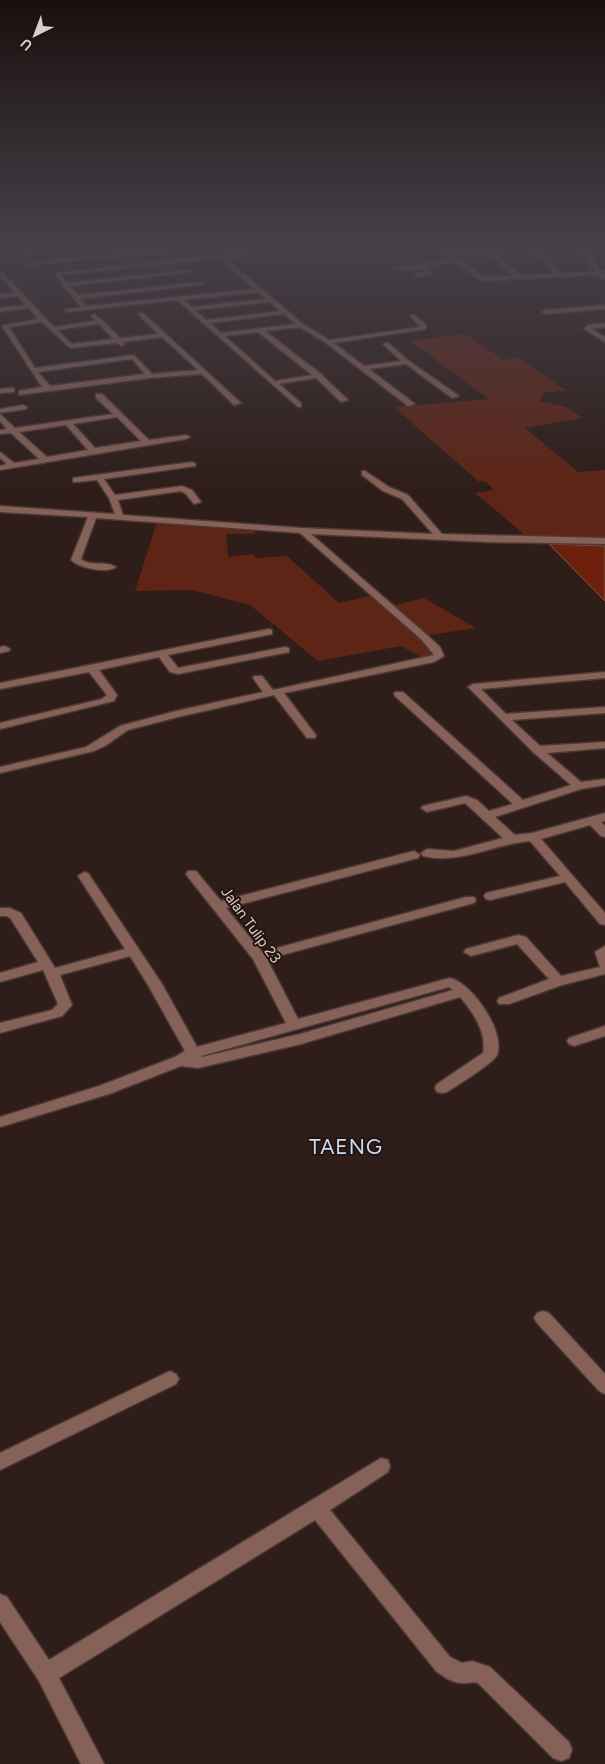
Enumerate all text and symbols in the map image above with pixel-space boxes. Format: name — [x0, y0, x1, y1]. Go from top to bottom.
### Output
north arrow — [10, 10, 60, 60]
text: U — [17, 35, 36, 54]
street label: Jalan Tulip 23 — [217, 883, 285, 967]
district label: TAENG — [309, 1134, 383, 1159]

